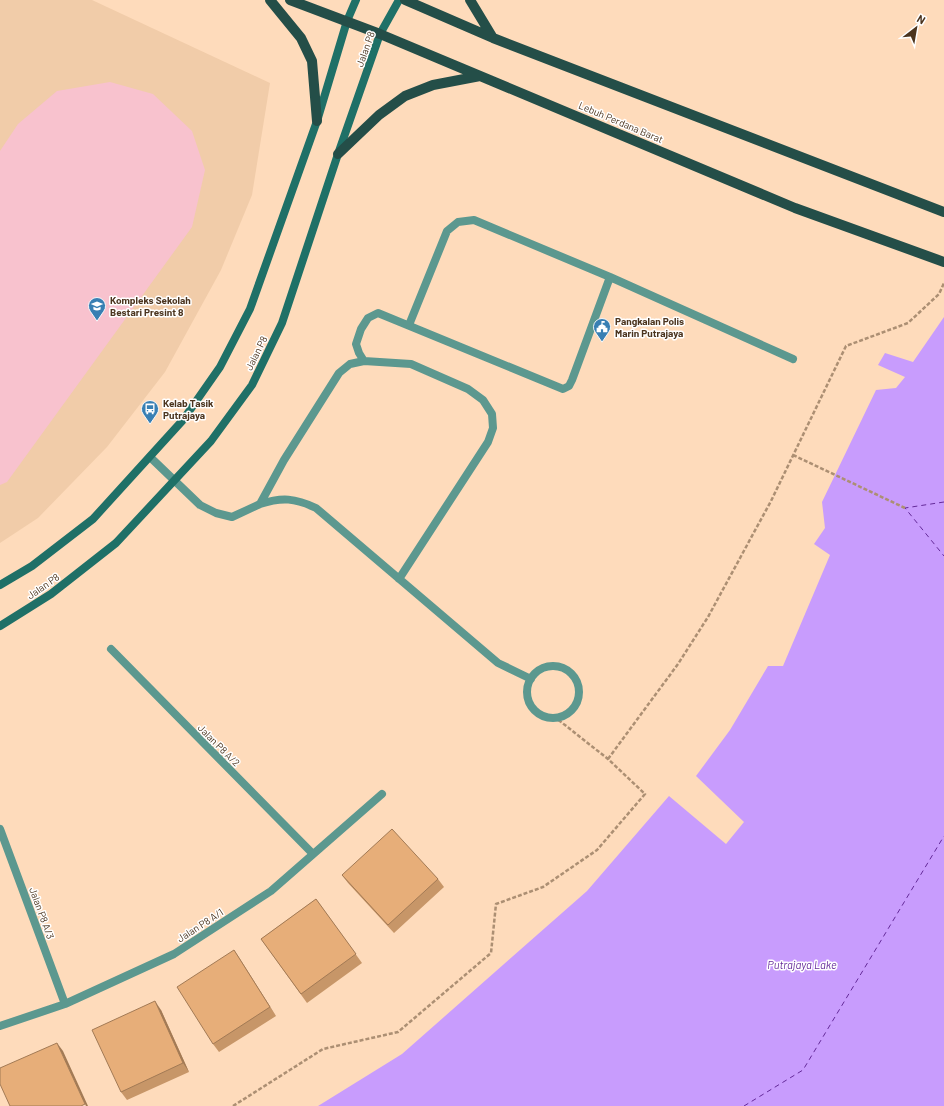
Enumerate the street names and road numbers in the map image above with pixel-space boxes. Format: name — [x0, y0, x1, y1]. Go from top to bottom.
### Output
street label: Jalan P8 — [353, 30, 377, 68]
street label: Lebuh Perdana Barat — [577, 99, 665, 145]
street label: Jalan P8 — [243, 334, 269, 372]
street label: Jalan P8 — [24, 571, 62, 601]
street label: Jalan P8 A/2 — [196, 722, 242, 768]
street label: Jalan P8 A/3 — [27, 885, 57, 941]
street label: Jalan P8 A/1 — [175, 906, 225, 944]

